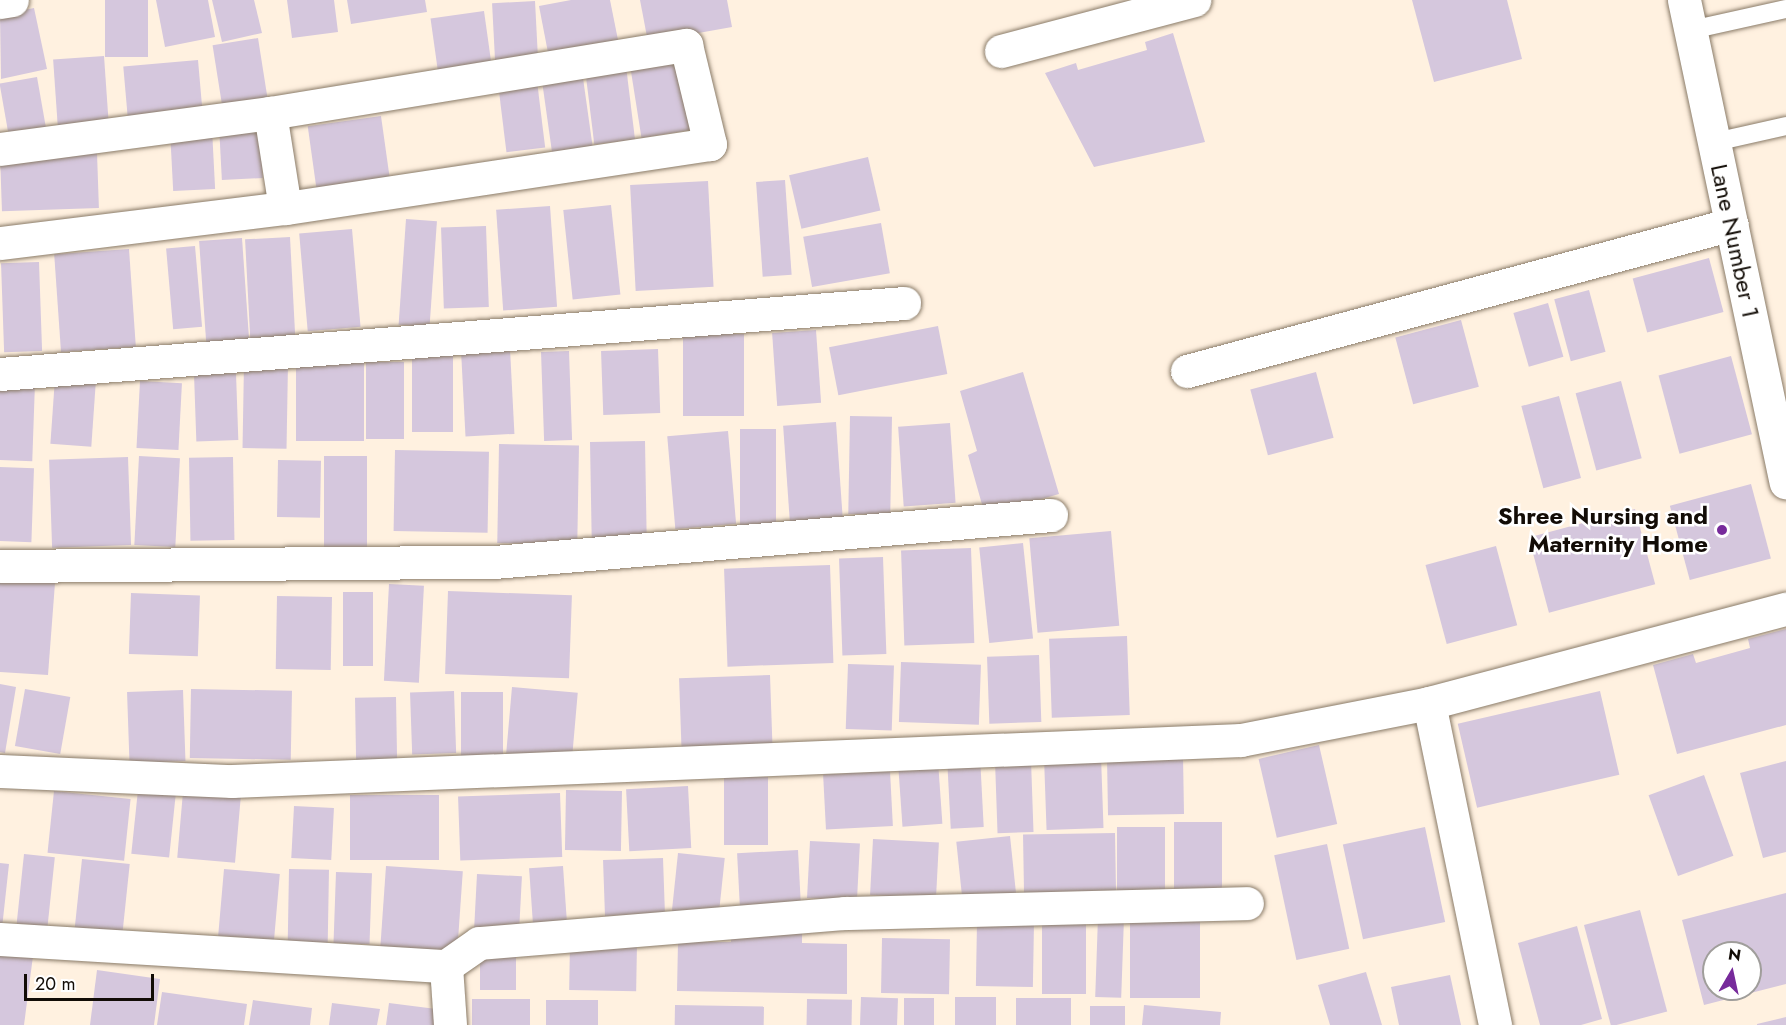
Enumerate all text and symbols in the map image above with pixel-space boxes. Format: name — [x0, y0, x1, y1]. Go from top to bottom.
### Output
street label: Lane Number 1 — [1705, 161, 1765, 321]
place label: Shree Nursing and Maternity Home — [1498, 502, 1708, 558]
marker: Shree Nursing and Maternity Home — [1713, 521, 1731, 539]
north arrow — [1702, 941, 1762, 1001]
text: N — [1727, 942, 1743, 967]
scale bar — [27, 962, 158, 1000]
text: 20 m — [35, 971, 75, 997]

